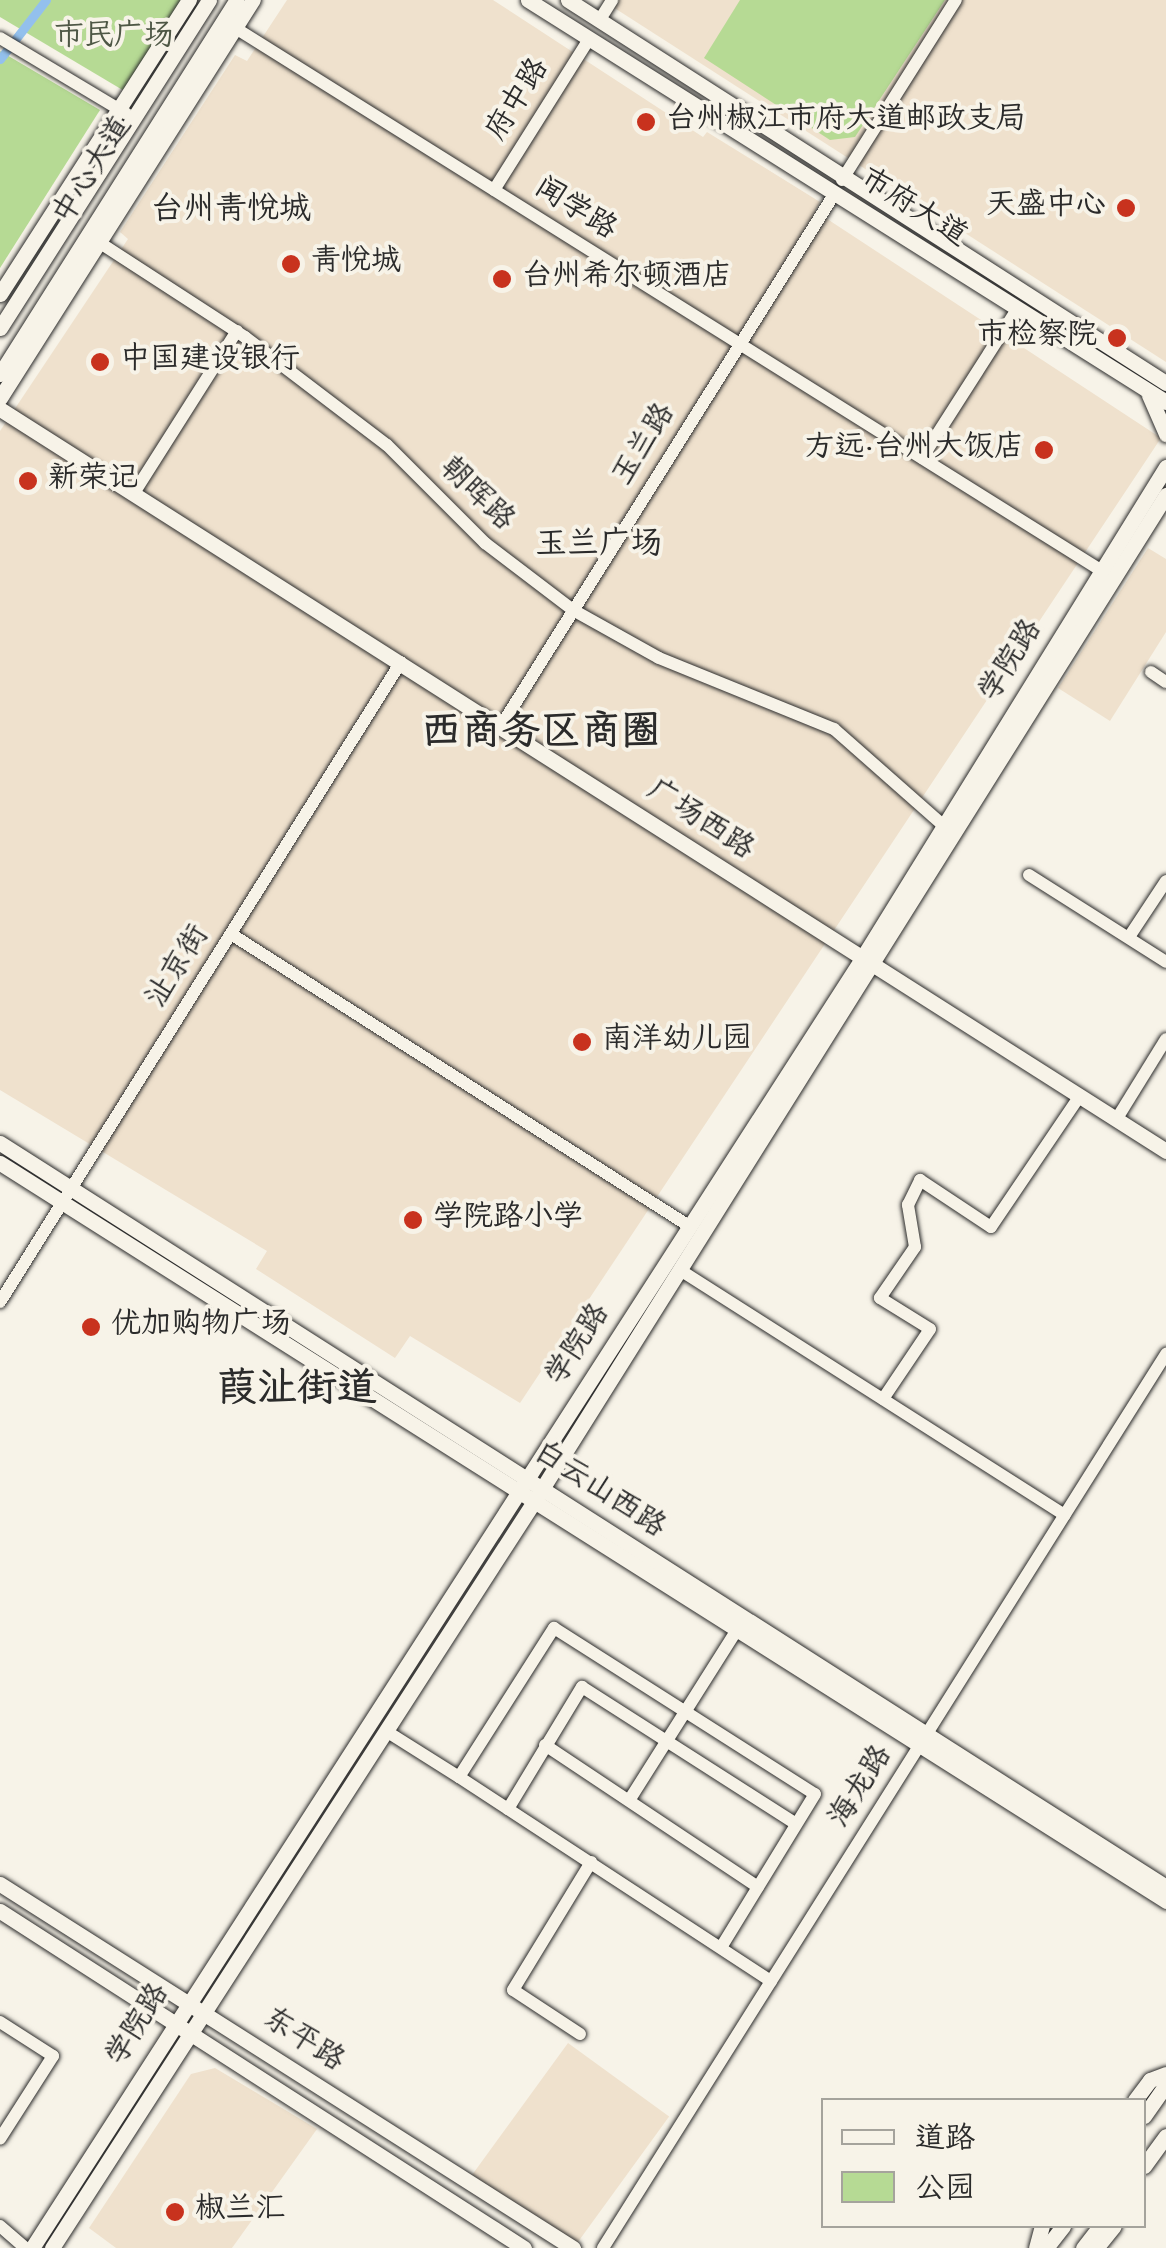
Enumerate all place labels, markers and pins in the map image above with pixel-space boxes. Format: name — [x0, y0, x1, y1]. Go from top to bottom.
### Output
place label: 台州椒江市府大道邮政支局 — [666, 104, 1026, 140]
marker: 台州椒江市府大道邮政支局 — [635, 111, 657, 133]
place label: 天盛中心 — [986, 190, 1106, 226]
marker: 天盛中心 — [1115, 197, 1137, 219]
place label: 青悦城 — [311, 246, 401, 282]
marker: 青悦城 — [280, 253, 302, 275]
place label: 台州希尔顿酒店 — [522, 261, 732, 297]
marker: 台州希尔顿酒店 — [491, 268, 513, 290]
place label: 市检察院 — [977, 320, 1097, 356]
marker: 市检察院 — [1106, 327, 1128, 349]
place label: 中国建设银行 — [120, 344, 300, 380]
marker: 中国建设银行 — [89, 351, 111, 373]
place label: 方远·台州大饭店 — [805, 432, 1024, 468]
marker: 方远·台州大饭店 — [1033, 439, 1055, 461]
place label: 新荣记 — [48, 463, 138, 499]
marker: 新荣记 — [17, 470, 39, 492]
place label: 南洋幼儿园 — [602, 1024, 752, 1060]
marker: 南洋幼儿园 — [571, 1031, 593, 1053]
place label: 学院路小学 — [433, 1202, 583, 1238]
marker: 学院路小学 — [402, 1209, 424, 1231]
place label: 优加购物广场 — [111, 1309, 291, 1345]
marker: 优加购物广场 — [80, 1316, 102, 1338]
place label: 椒兰汇 — [195, 2194, 285, 2230]
marker: 椒兰汇 — [164, 2201, 186, 2223]

